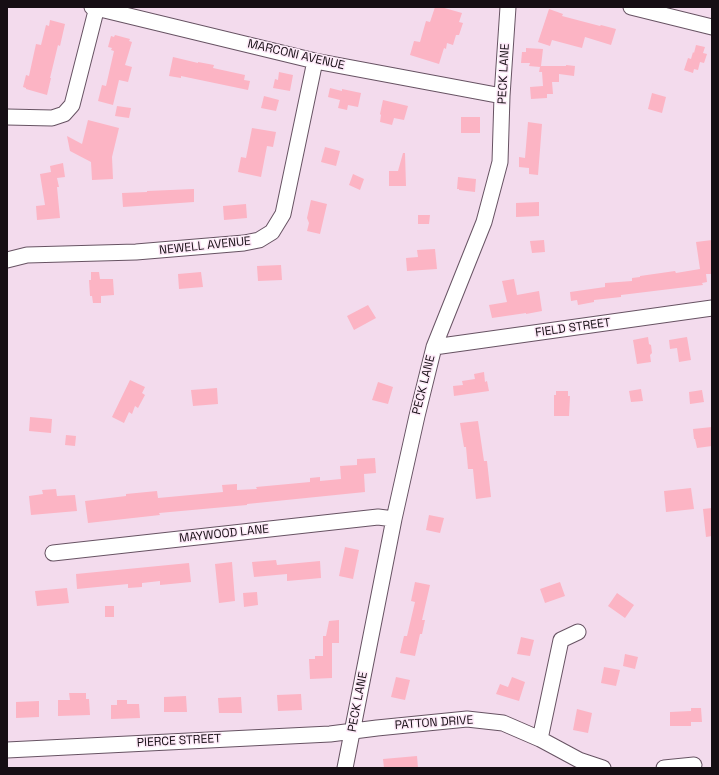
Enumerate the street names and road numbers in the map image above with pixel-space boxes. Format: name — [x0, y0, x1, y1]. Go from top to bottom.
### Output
street label: MARCONI AVENUE — [246, 37, 346, 73]
street label: PECK LANE — [495, 43, 513, 105]
street label: NEWELL AVENUE — [158, 234, 252, 258]
street label: FIELD STREET — [534, 316, 612, 340]
street label: PECK LANE — [410, 354, 438, 416]
street label: MAYWOOD LANE — [178, 522, 270, 546]
street label: PECK LANE — [345, 671, 371, 733]
street label: PATTON DRIVE — [394, 713, 474, 733]
street label: PIERCE STREET — [137, 732, 221, 750]

